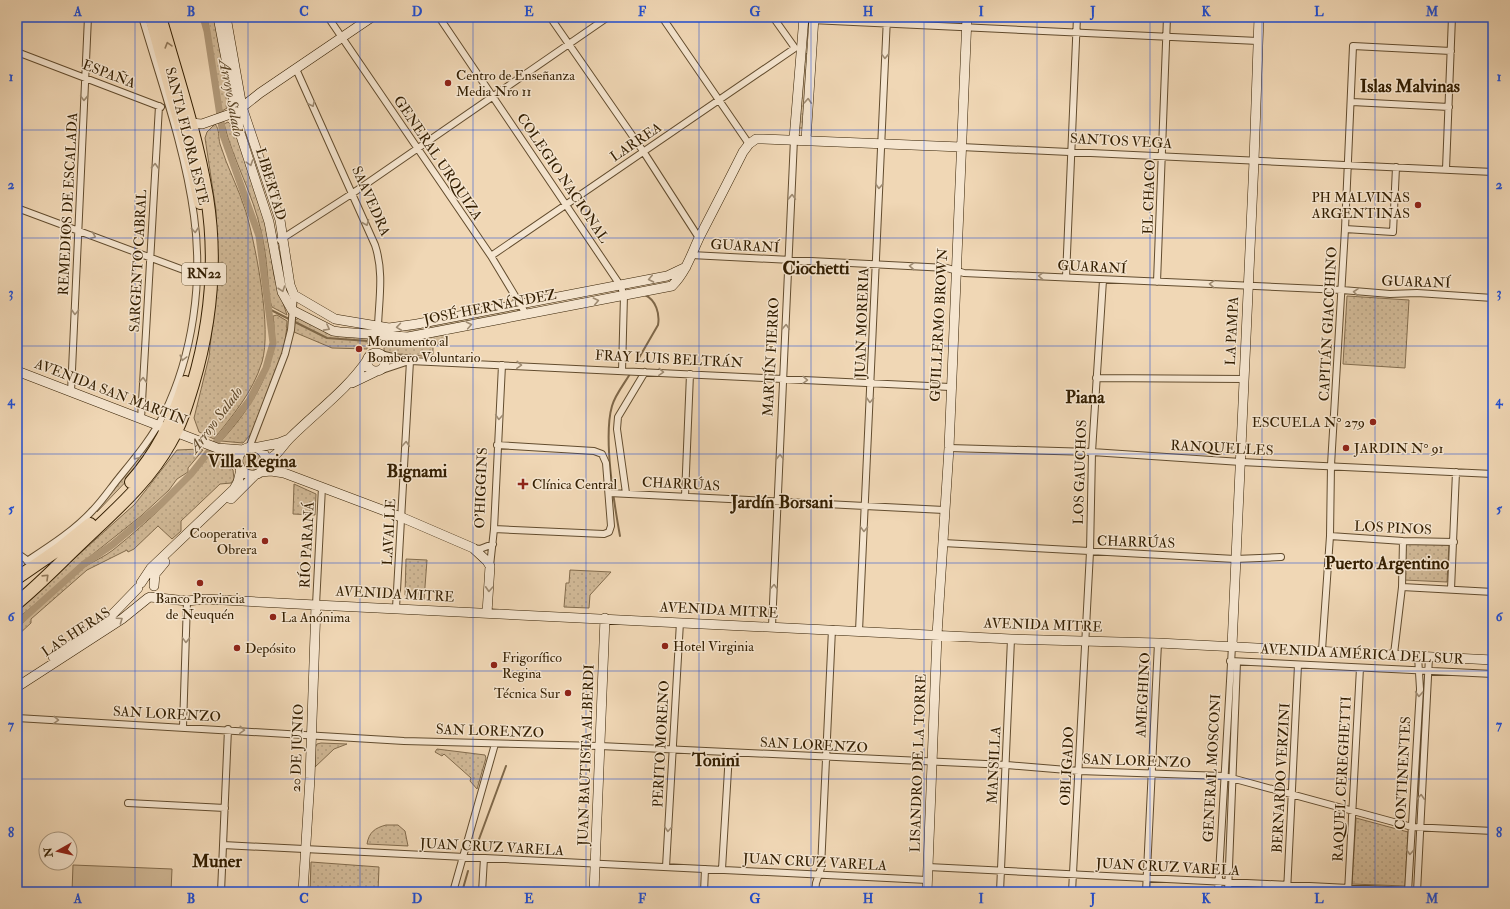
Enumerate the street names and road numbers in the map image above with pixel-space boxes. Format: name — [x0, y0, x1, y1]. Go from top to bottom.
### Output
street label: ESPAÑA — [80, 56, 138, 92]
street label: SANTA FLORA ESTE — [162, 65, 212, 207]
street label: GENERAL URQUIZA — [390, 93, 486, 224]
street label: COLEGIO NACIONAL — [513, 110, 613, 246]
street label: REMEDIOS DE ESCALADA — [55, 112, 81, 296]
street label: LARREA — [607, 119, 665, 165]
street label: SANTOS VEGA — [1069, 130, 1173, 152]
street label: LIBERTAD — [252, 146, 290, 222]
street label: EL CHACO — [1139, 159, 1159, 235]
street label: SAAVEDRA — [348, 163, 394, 239]
street label: SARGENTO CABRAL — [126, 189, 150, 333]
street label: GUARANÍ — [710, 236, 781, 256]
street label: CAPITÁN GIACCHINO — [1315, 246, 1341, 402]
street label: GUILLERMO BROWN — [926, 247, 952, 402]
street label: GUARANÍ — [1057, 257, 1128, 277]
road number: RN22 — [182, 263, 226, 285]
street label: JUAN MORERIA — [852, 267, 872, 380]
street label: GUARANÍ — [1381, 272, 1452, 292]
street label: JOSÉ HERNÁNDEZ — [421, 286, 558, 328]
street label: LA PAMPA — [1222, 296, 1242, 366]
street label: MARTÍN FIERRO — [759, 297, 783, 417]
street label: FRAY LUIS BELTRÁN — [595, 347, 744, 371]
street label: AVENIDA SAN MARTÍN — [31, 355, 190, 429]
street label: LOS GAUCHOS — [1070, 419, 1090, 525]
street label: RANQUELLES — [1170, 437, 1274, 459]
street label: O'HIGGINS — [471, 447, 491, 529]
street label: CHARRÚAS — [641, 473, 721, 495]
street label: LAVALLE — [379, 498, 399, 566]
street label: RÍO PARANÁ — [296, 501, 318, 589]
street label: LOS PINOS — [1354, 517, 1432, 539]
street label: CHARRÚAS — [1097, 532, 1175, 552]
street label: AVENIDA MITRE — [334, 582, 455, 606]
street label: AVENIDA MITRE — [658, 598, 779, 622]
street label: LAS HERAS — [39, 604, 113, 660]
street label: AVENIDA MITRE — [982, 614, 1103, 636]
street label: AVENIDA AMÉRICA DEL SUR — [1259, 640, 1465, 668]
street label: AMEGHINO — [1132, 652, 1154, 739]
street label: JUAN BAUTISTA ALBERDI — [574, 664, 598, 847]
street label: LISANDRO DE LA TORRE — [906, 673, 930, 853]
street label: PERITO MORENO — [649, 680, 673, 808]
street label: GENERAL MOSCONI — [1200, 693, 1224, 843]
street label: RAQUEL CEREGHETTI — [1329, 695, 1355, 862]
street label: BERNARDO VERZINI — [1269, 702, 1293, 854]
street label: SAN LORENZO — [113, 703, 221, 725]
street label: 20 DE JUNIO — [287, 704, 307, 792]
street label: CONTINENTES — [1392, 716, 1414, 830]
street label: SAN LORENZO — [436, 721, 544, 741]
street label: MANSILLA — [983, 726, 1005, 804]
street label: OBLIGADO — [1056, 726, 1078, 806]
street label: SAN LORENZO — [760, 734, 868, 756]
street label: SAN LORENZO — [1083, 751, 1191, 771]
street label: JUAN CRUZ VARELA — [419, 835, 564, 859]
street label: JUAN CRUZ VARELA — [742, 850, 887, 874]
street label: JUAN CRUZ VARELA — [1095, 855, 1240, 879]

